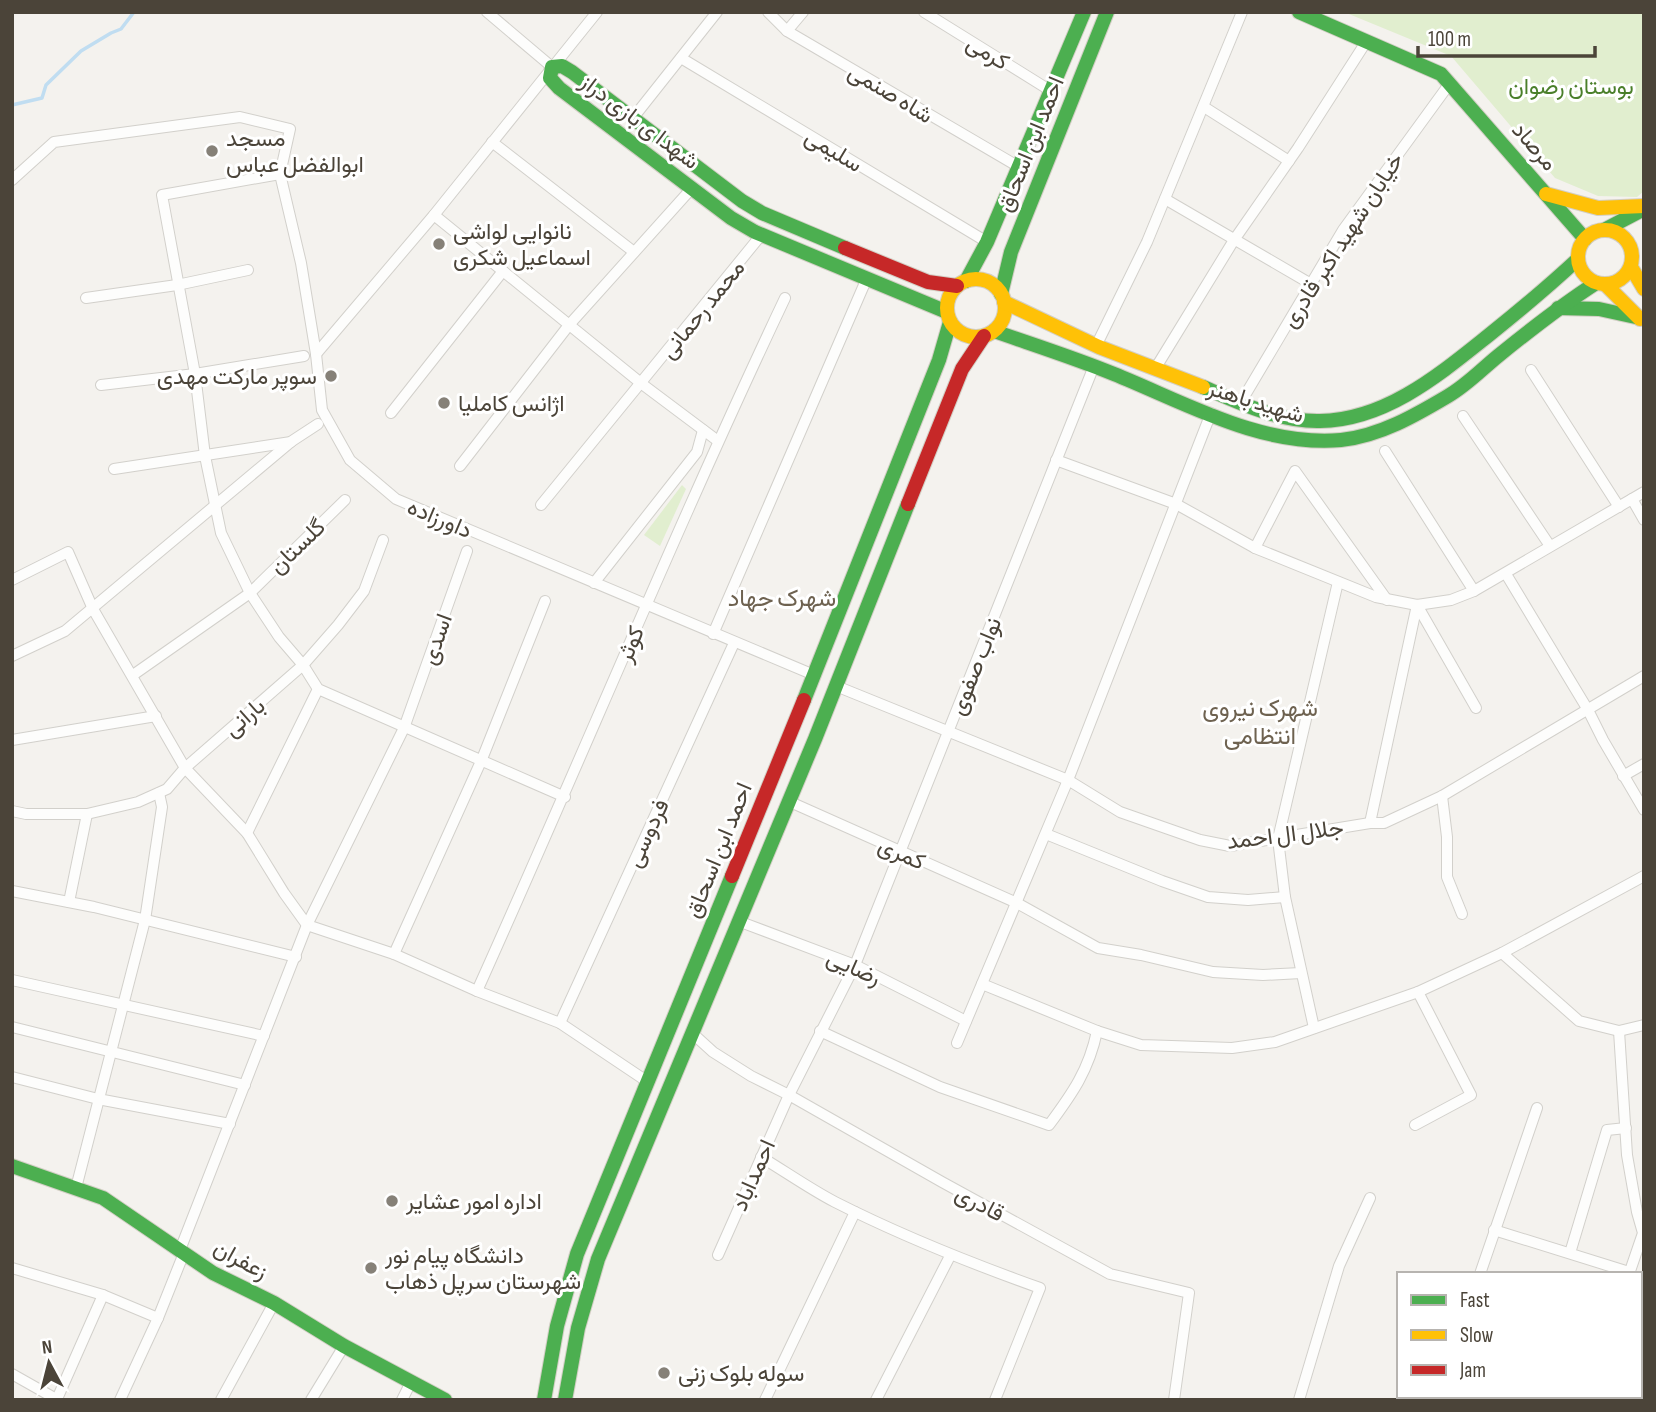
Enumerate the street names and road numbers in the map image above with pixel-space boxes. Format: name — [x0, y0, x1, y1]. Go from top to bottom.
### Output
street label: کرمی — [961, 29, 1014, 77]
street label: شاه صنمی — [843, 58, 938, 130]
street label: شهدا ی بازی دراز — [574, 67, 704, 176]
street label: احمد ابن اسحاق — [991, 73, 1071, 216]
street label: مرصاد — [1505, 116, 1563, 177]
street label: سلیمی — [800, 123, 867, 179]
street label: خیابان شهید اکبر قادری — [1276, 148, 1410, 333]
street label: محمد رحمانی — [654, 255, 751, 365]
street label: شهید باهنر — [1203, 374, 1307, 430]
street label: داورزاده — [403, 493, 476, 545]
street label: گلستان — [264, 513, 332, 580]
street label: اسدی — [415, 610, 459, 669]
street label: نواب صفوی — [944, 613, 1008, 719]
street label: کوثر — [611, 622, 651, 668]
street label: بارانی — [218, 692, 271, 743]
street label: احمد ابن اسحاق — [679, 779, 759, 922]
street label: فردوسی — [620, 795, 676, 872]
street label: جلال ال احمد — [1225, 814, 1345, 856]
street label: کمری — [874, 831, 929, 877]
street label: رضایی — [822, 944, 885, 992]
street label: احمداباد — [726, 1135, 782, 1216]
street label: قادری — [950, 1179, 1009, 1228]
street label: زعفران — [208, 1234, 273, 1286]

